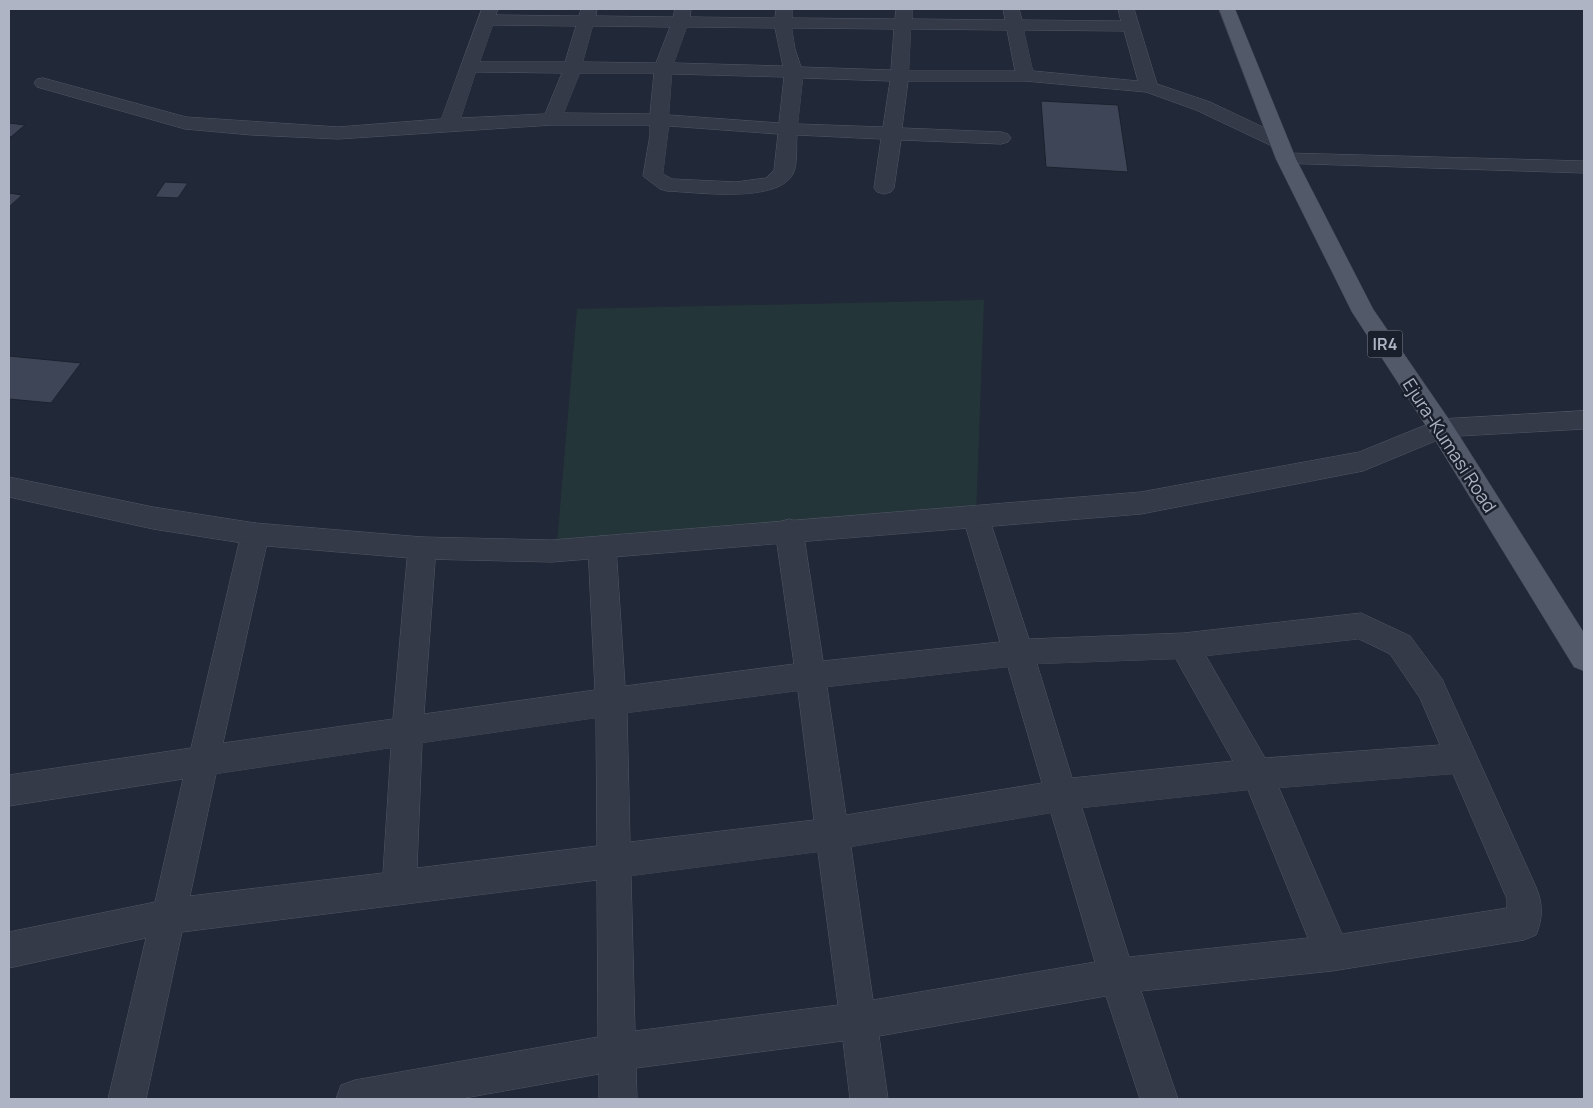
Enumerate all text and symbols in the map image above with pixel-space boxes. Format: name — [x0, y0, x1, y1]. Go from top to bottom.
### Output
road number: IR4 — [1368, 330, 1402, 358]
street label: Ejura-Kumasi Road — [1398, 373, 1502, 517]

